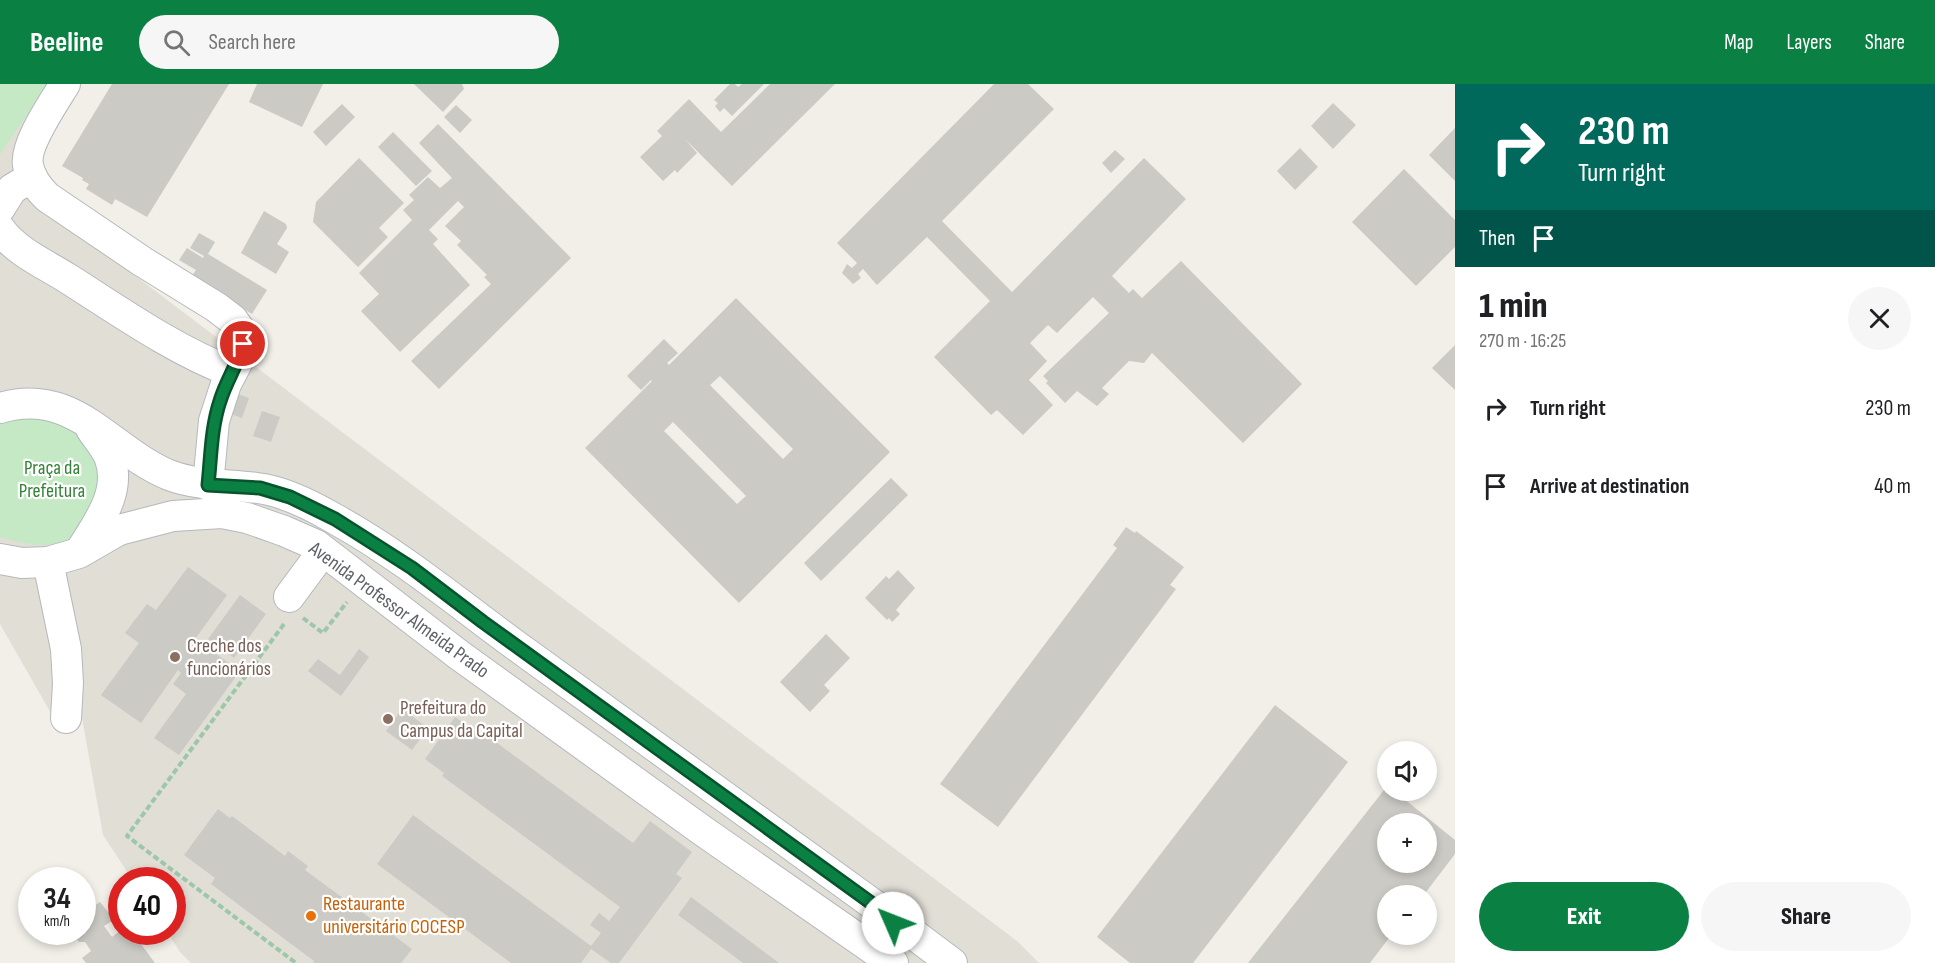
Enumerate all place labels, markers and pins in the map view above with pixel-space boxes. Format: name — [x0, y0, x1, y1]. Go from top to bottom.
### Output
pin — [217, 318, 268, 369]
place label: Creche dos funcionários — [187, 634, 271, 681]
marker: Creche dos funcionários — [168, 650, 182, 664]
place label: Prefeitura do Campus da Capital — [400, 696, 523, 743]
marker: Prefeitura do Campus da Capital — [381, 712, 395, 726]
place label: Restaurante universitário COCESP — [323, 892, 465, 939]
marker: Restaurante universitário COCESP — [304, 909, 318, 923]

